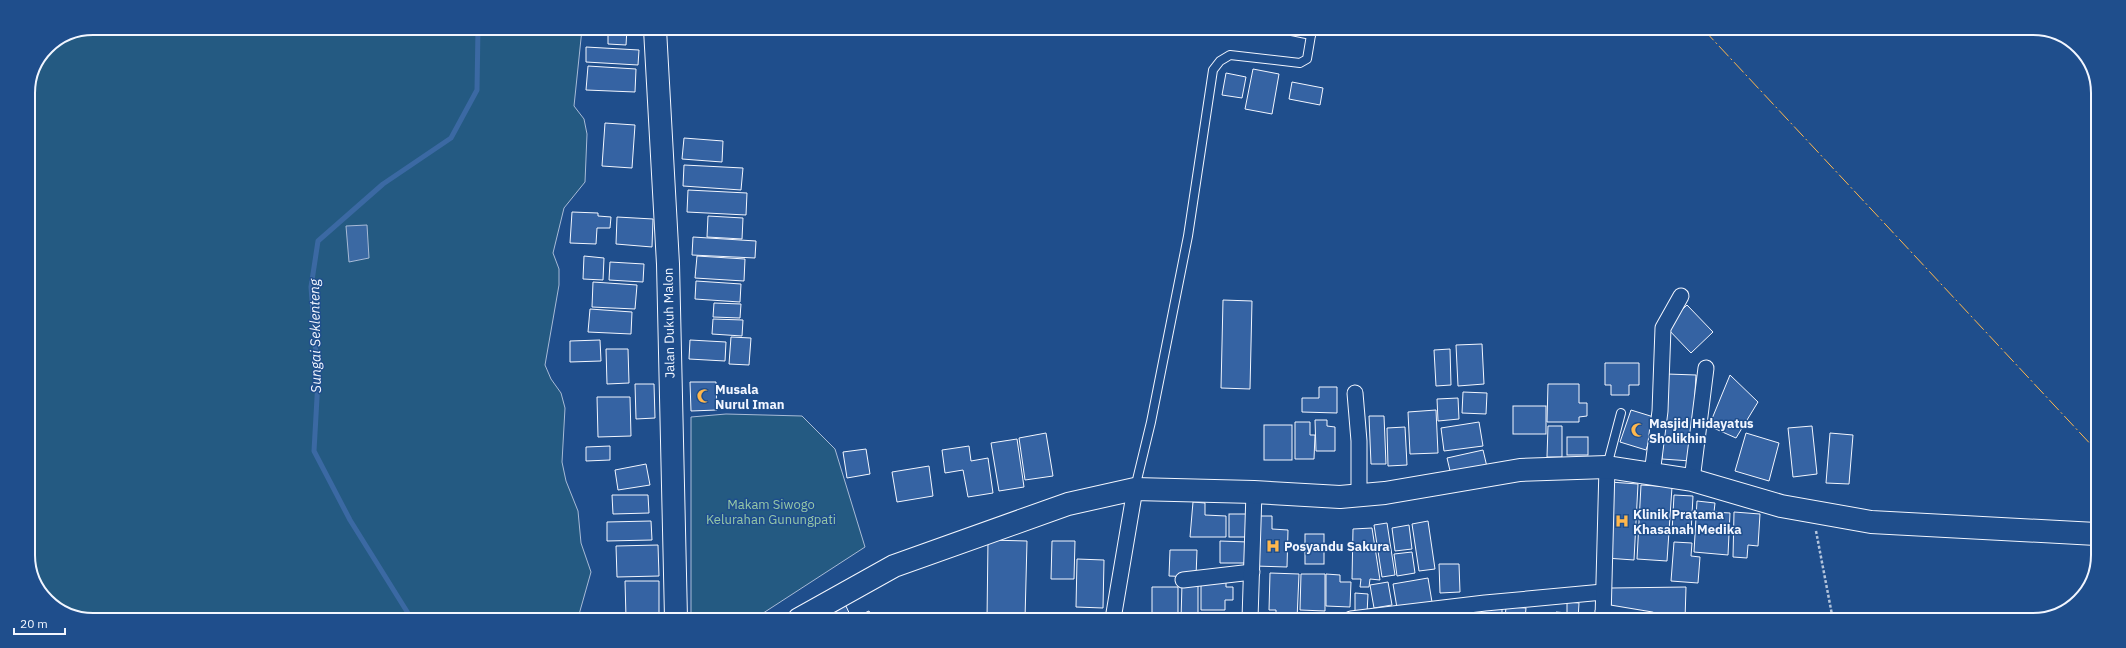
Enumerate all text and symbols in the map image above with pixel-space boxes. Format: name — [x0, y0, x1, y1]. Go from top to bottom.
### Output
street label: Jalan Dukuh Malon — [660, 267, 678, 379]
water label: Sungai Seklenteng — [305, 278, 325, 393]
place label: Musala Nurul Iman — [715, 381, 785, 413]
mosque icon: Musala Nurul Iman — [696, 388, 712, 404]
place label: Masjid Hidayatus Sholikhin — [1649, 415, 1754, 447]
mosque icon: Masjid Hidayatus Sholikhin — [1630, 422, 1646, 438]
park label: Makam Siwogo Kelurahan Gunungpati — [706, 496, 836, 528]
place label: Klinik Pratama Khasanah Medika — [1633, 506, 1742, 538]
hospital icon: Klinik Pratama Khasanah Medika — [1614, 513, 1630, 529]
hospital icon: Posyandu Sakura — [1265, 538, 1281, 554]
place label: Posyandu Sakura — [1284, 538, 1390, 555]
scale bar — [14, 610, 65, 636]
text: 20 m — [20, 616, 48, 631]

